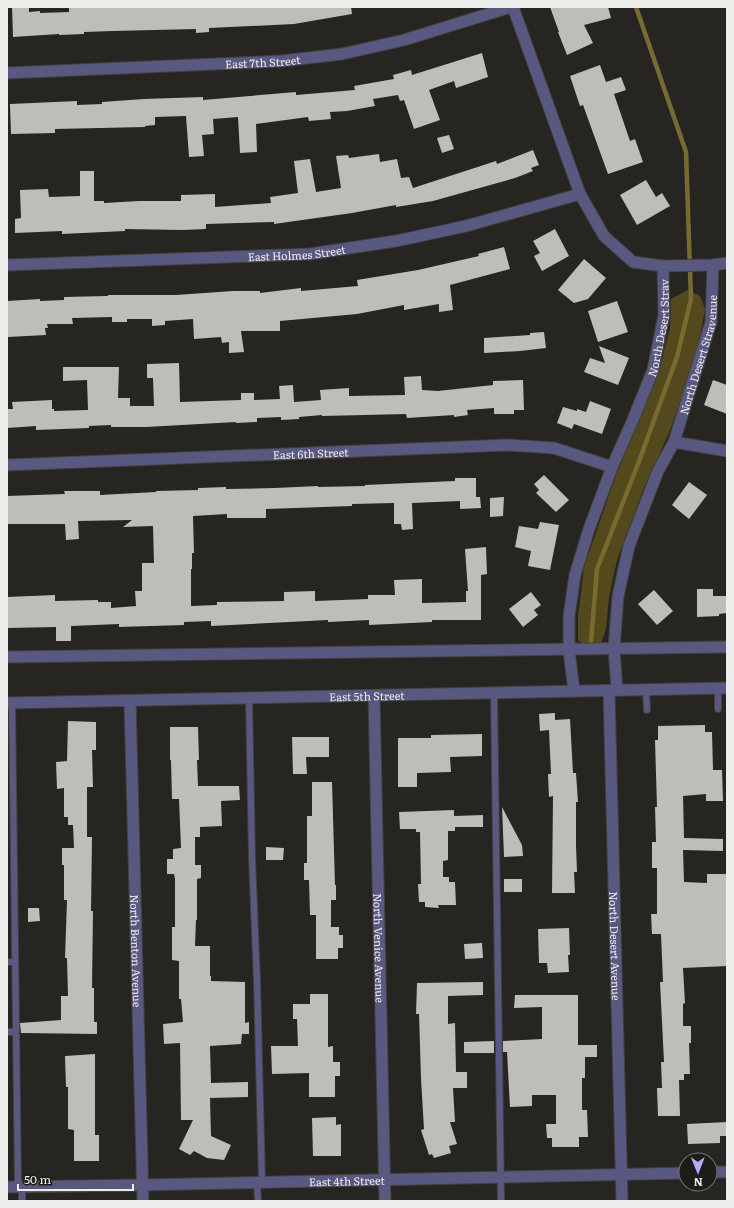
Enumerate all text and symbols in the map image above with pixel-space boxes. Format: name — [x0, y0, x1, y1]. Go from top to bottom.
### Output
street label: East 7th Street — [225, 51, 302, 71]
street label: East Holmes Street — [247, 241, 347, 264]
street label: North Desert Strav — [643, 278, 672, 379]
street label: North Desert Stravenue — [675, 294, 720, 416]
street label: East 6th Street — [273, 443, 349, 462]
street label: East 5th Street — [329, 687, 405, 704]
street label: North Desert Avenue — [606, 891, 625, 1001]
street label: North Venice Avenue — [370, 893, 389, 1003]
street label: North Benton Avenue — [127, 894, 146, 1008]
north arrow — [678, 1152, 718, 1192]
scale bar — [18, 1166, 133, 1192]
text: 50 m — [24, 1170, 51, 1188]
street label: East 4th Street — [309, 1172, 386, 1189]
text: N — [693, 1175, 703, 1191]

